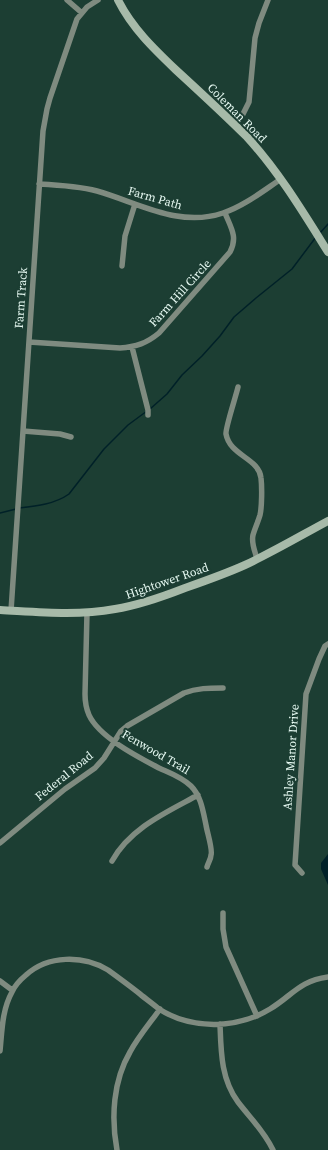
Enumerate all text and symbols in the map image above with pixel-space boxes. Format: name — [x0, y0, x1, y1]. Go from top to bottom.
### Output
street label: Coleman Road — [204, 80, 270, 146]
street label: Farm Path — [126, 183, 184, 213]
street label: Farm Hill Circle — [145, 256, 215, 330]
street label: Farm Track — [11, 266, 31, 329]
street label: Hightower Road — [123, 559, 211, 603]
street label: Ashley Manor Drive — [279, 704, 303, 810]
street label: Fenwood Trail — [119, 726, 193, 778]
street label: Federal Road — [32, 748, 96, 804]

